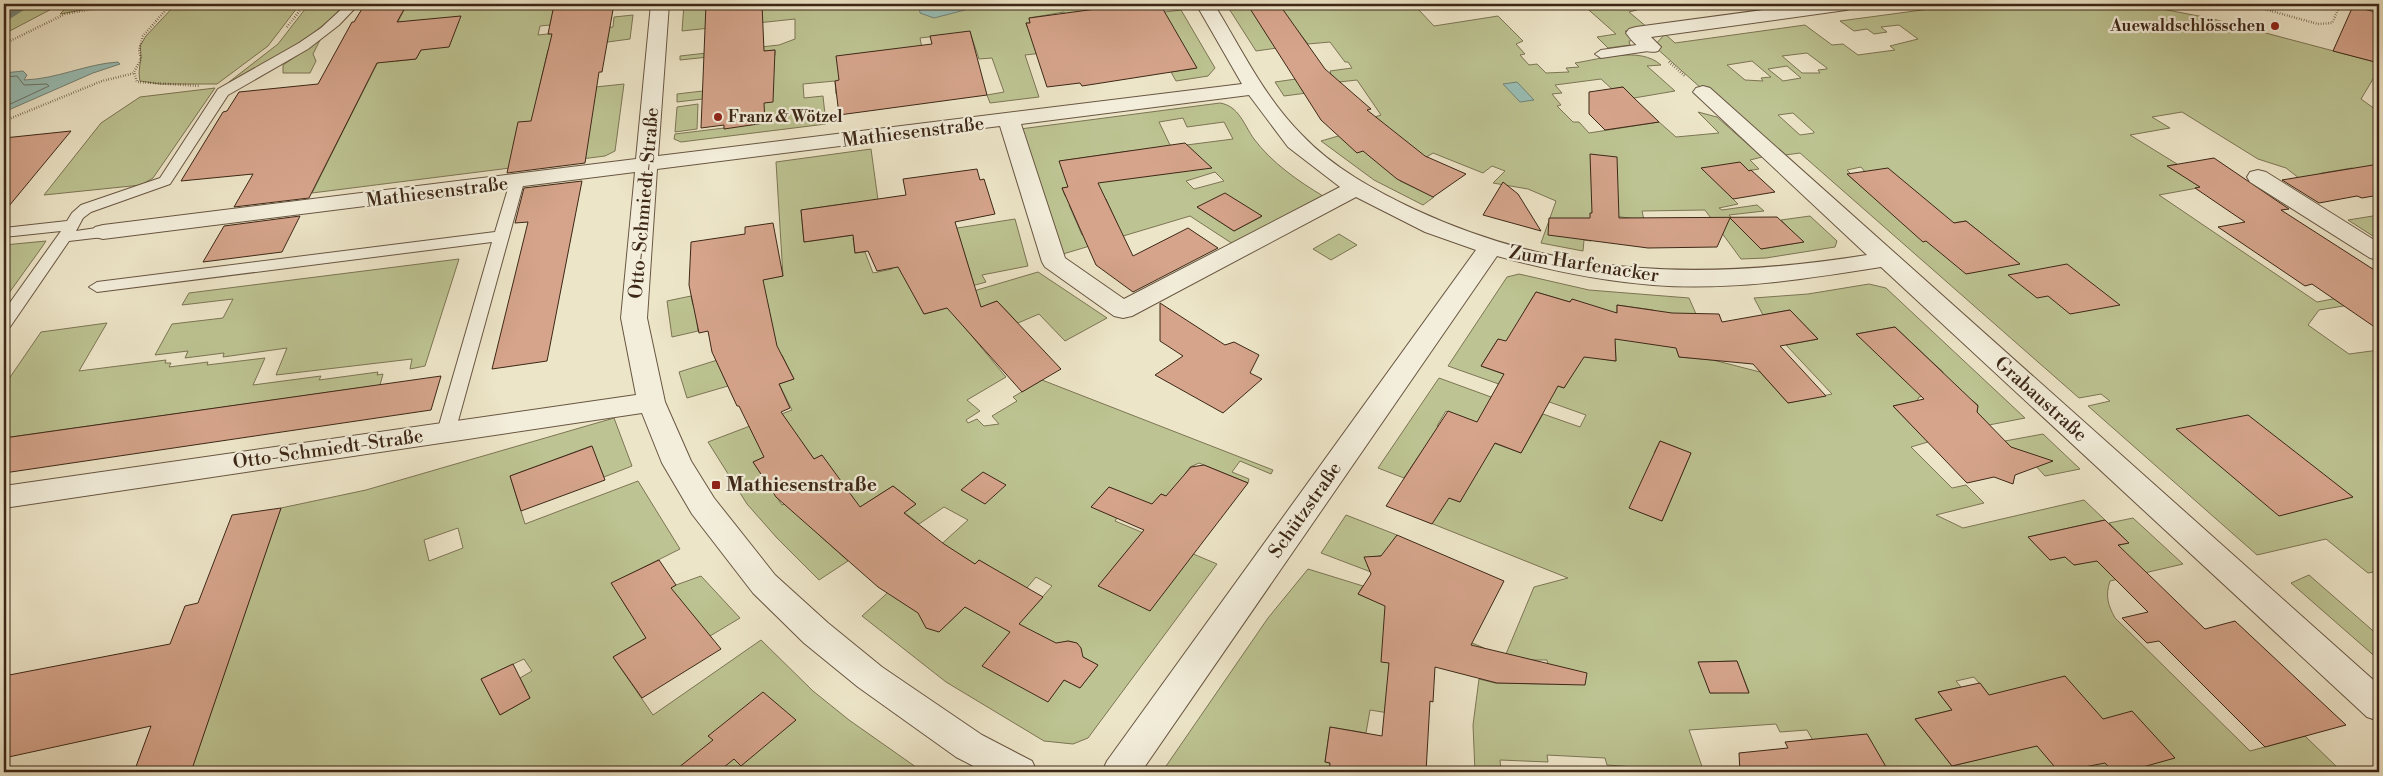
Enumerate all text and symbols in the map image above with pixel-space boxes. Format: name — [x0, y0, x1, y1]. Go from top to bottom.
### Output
place label: Auewaldschlösschen — [2109, 16, 2265, 36]
marker: Auewaldschlösschen — [2269, 20, 2281, 32]
street label: Otto-Schmiedt-Straße — [624, 106, 664, 300]
place label: Franz & Wötzel — [728, 107, 843, 127]
marker: Franz & Wötzel — [712, 111, 724, 123]
street label: Mathiesenstraße — [841, 111, 985, 153]
street label: Mathiesenstraße — [365, 171, 509, 213]
street label: Zum Harfenacker — [1507, 240, 1661, 288]
street label: Grabaustraße — [1990, 351, 2092, 447]
street label: Otto-Schmiedt-Straße — [231, 424, 425, 474]
street label: Schützstraße — [1263, 457, 1347, 563]
place label: Mathiesenstraße — [726, 473, 877, 497]
marker: Mathiesenstraße — [710, 479, 722, 491]

